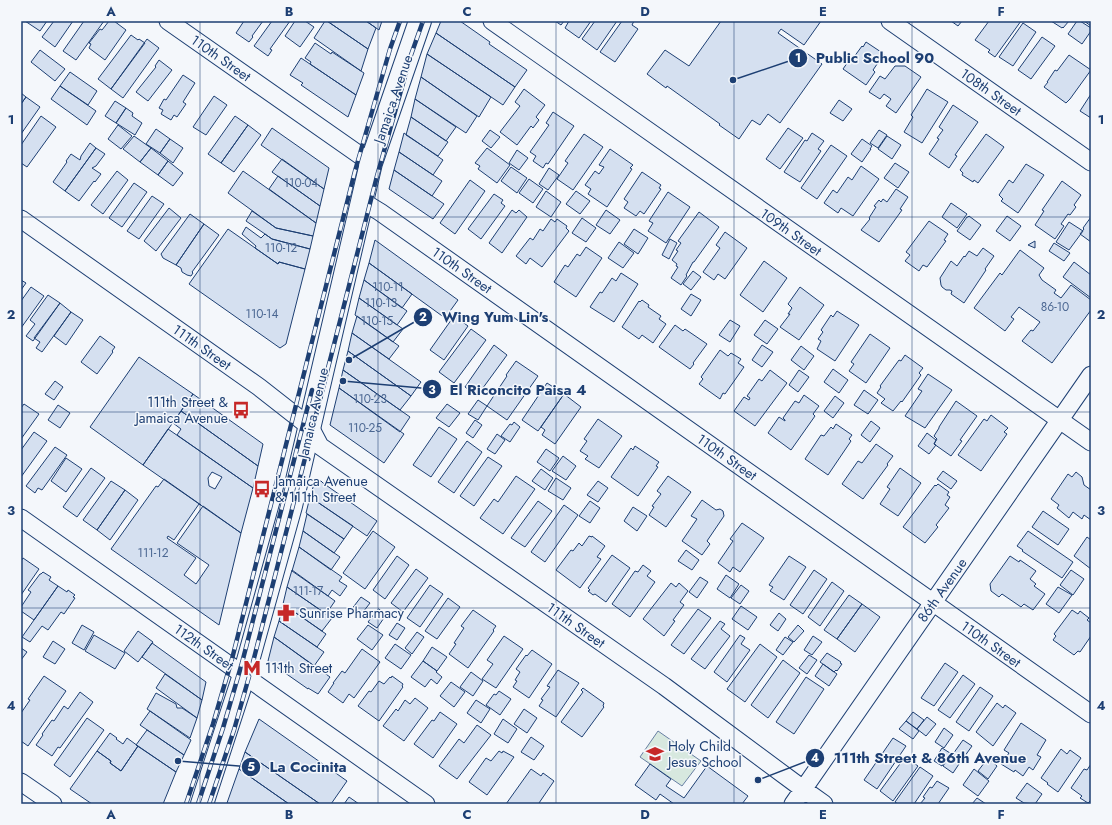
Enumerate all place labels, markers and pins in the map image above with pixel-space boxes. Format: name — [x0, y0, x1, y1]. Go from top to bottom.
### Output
callout: Public School 90 — [788, 45, 942, 72]
callout: Wing Yum Lin's — [413, 303, 556, 330]
callout: El Riconcito Paisa 4 — [422, 376, 595, 403]
place label: 111th Street & Jamaica Avenue — [133, 392, 229, 428]
bus stop icon: 111th Street & Jamaica Avenue — [231, 400, 251, 420]
place label: Jamaica Avenue & 111th Street — [273, 471, 368, 507]
bus stop icon: Jamaica Avenue & 111th Street — [252, 479, 272, 499]
pharmacy icon: Sunrise Pharmacy — [276, 603, 296, 623]
place label: Sunrise Pharmacy — [299, 603, 405, 623]
metro station icon: 111th Street — [242, 658, 262, 678]
place label: 111th Street — [265, 658, 333, 678]
place label: Holy Child Jesus School — [666, 736, 742, 772]
school or university icon: Holy Child Jesus School — [645, 744, 665, 764]
callout: 111th Street & 86th Avenue — [805, 745, 1034, 772]
callout: La Cocinita — [241, 754, 354, 781]

